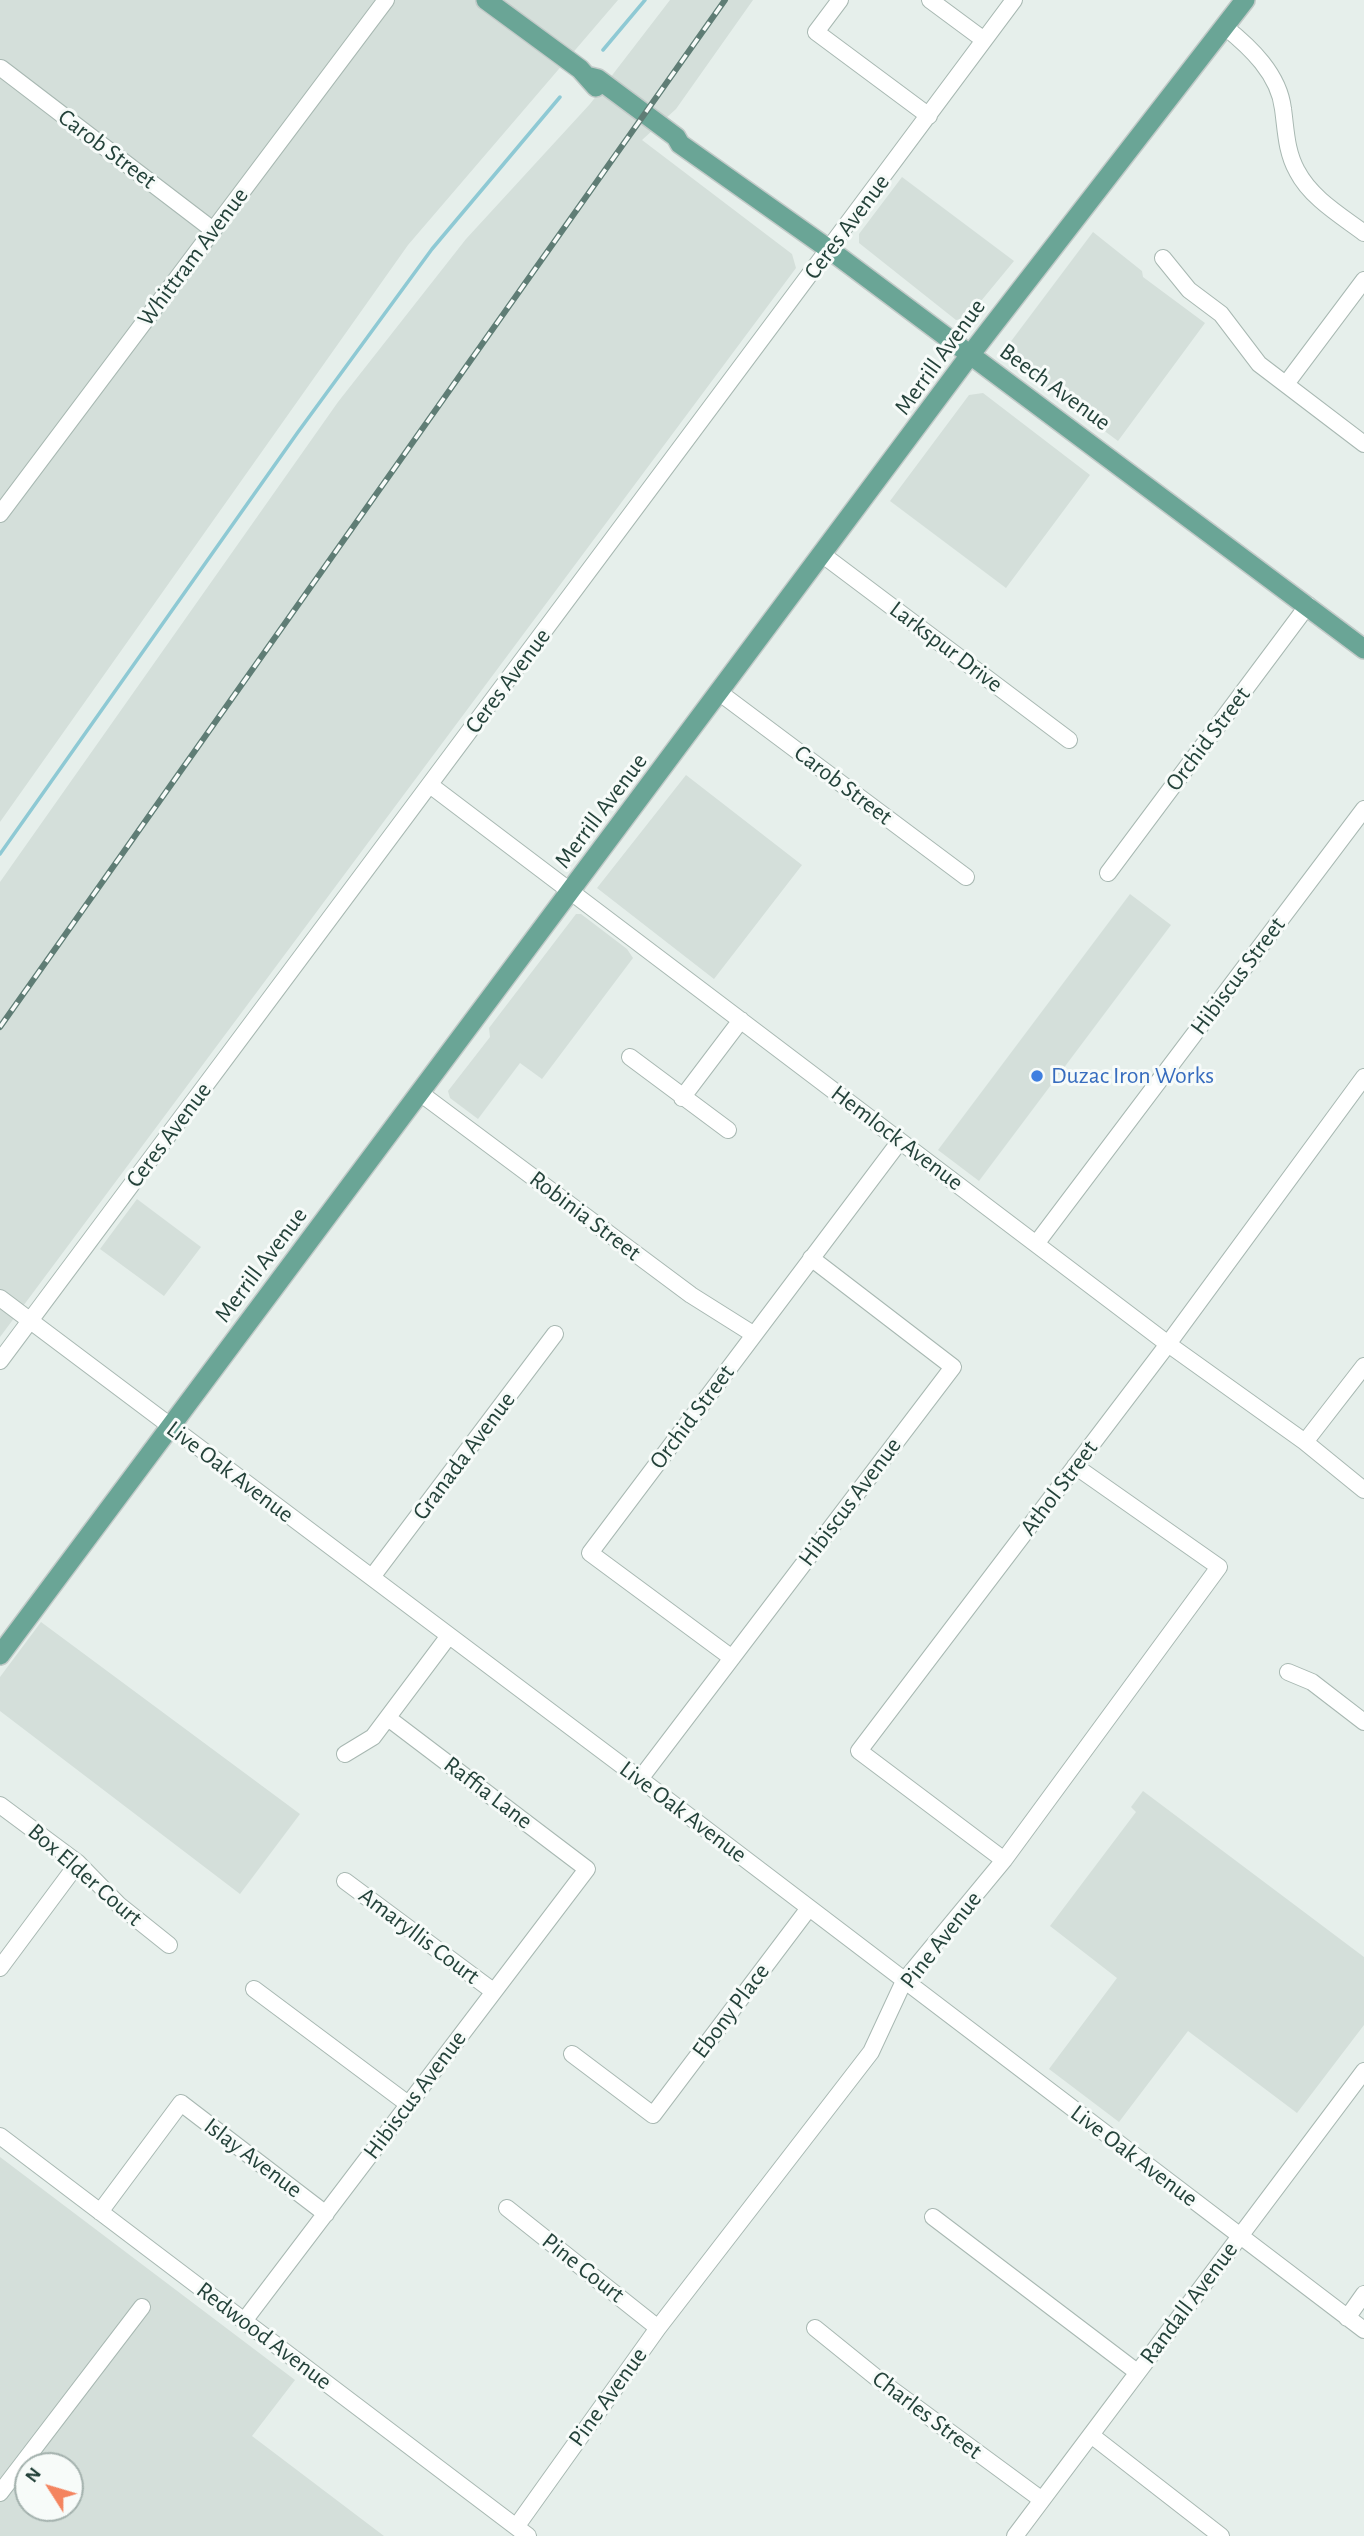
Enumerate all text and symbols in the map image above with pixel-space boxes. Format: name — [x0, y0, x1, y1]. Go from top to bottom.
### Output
street label: Carob Street — [52, 103, 162, 195]
street label: Ceres Avenue — [798, 169, 896, 285]
street label: Whittram Avenue — [131, 182, 255, 332]
street label: Merrill Avenue — [888, 293, 992, 421]
street label: Beech Avenue — [994, 337, 1116, 437]
street label: Larkspur Drive — [884, 595, 1008, 699]
street label: Ceres Avenue — [459, 623, 557, 739]
street label: Orchid Street — [1159, 681, 1257, 797]
street label: Carob Street — [788, 739, 898, 831]
street label: Merrill Avenue — [548, 748, 654, 874]
street label: Hibiscus Street — [1184, 911, 1292, 1041]
place label: Duzac Iron Works — [1051, 1062, 1214, 1090]
marker: Duzac Iron Works — [1029, 1068, 1045, 1084]
street label: Ceres Avenue — [120, 1077, 218, 1193]
street label: Hemlock Avenue — [825, 1079, 969, 1197]
street label: Robinia Street — [524, 1165, 646, 1267]
street label: Merrill Avenue — [208, 1202, 314, 1328]
street label: Orchid Street — [643, 1359, 741, 1475]
street label: Granada Avenue — [406, 1386, 522, 1526]
street label: Live Oak Avenue — [161, 1415, 299, 1529]
street label: Hibiscus Avenue — [792, 1432, 908, 1572]
street label: Athol Street — [1014, 1435, 1104, 1541]
street label: Raffia Lane — [438, 1750, 538, 1836]
street label: Live Oak Avenue — [614, 1755, 752, 1869]
street label: Box Elder Court — [22, 1817, 148, 1933]
street label: Amaryllis Court — [353, 1881, 485, 1991]
street label: Pine Avenue — [894, 1886, 988, 1994]
street label: Ebony Place — [686, 1958, 776, 2064]
street label: Hibiscus Avenue — [357, 2025, 473, 2165]
street label: Live Oak Avenue — [1065, 2099, 1203, 2213]
street label: Islay Avenue — [198, 2112, 308, 2204]
street label: Pine Court — [536, 2227, 630, 2309]
street label: Randall Avenue — [1134, 2236, 1244, 2370]
street label: Redwood Avenue — [191, 2276, 337, 2396]
street label: Pine Avenue — [562, 2342, 654, 2452]
street label: Charles Street — [866, 2364, 988, 2466]
north arrow — [14, 2452, 84, 2522]
text: N — [22, 2464, 45, 2486]

